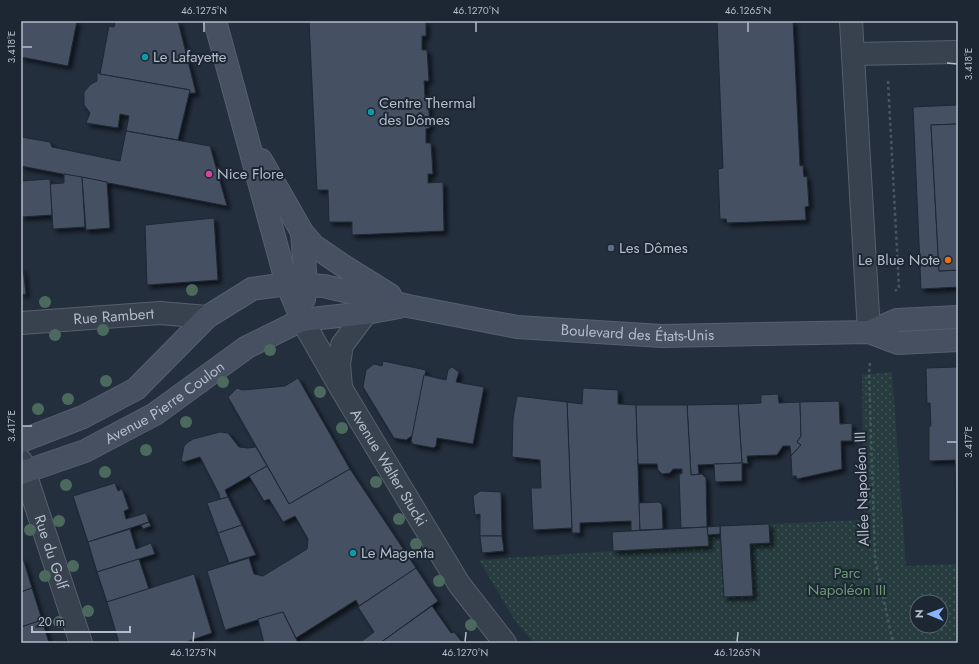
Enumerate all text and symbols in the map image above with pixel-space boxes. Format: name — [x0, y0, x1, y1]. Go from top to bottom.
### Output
text: 46.1275°N — [181, 3, 227, 18]
text: 46.1270°N — [453, 3, 499, 18]
text: 46.1265°N — [725, 3, 771, 18]
text: 3.418°E — [4, 31, 19, 63]
place label: Le Lafayette — [153, 46, 227, 68]
text: 3.418°E — [961, 48, 976, 80]
marker: Le Lafayette — [140, 52, 150, 62]
place label: Centre Thermal des Dômes — [379, 92, 476, 131]
marker: Centre Thermal des Dômes — [366, 107, 376, 117]
place label: Nice Flore — [217, 163, 284, 185]
marker: Nice Flore — [204, 169, 214, 179]
place label: Les Dômes — [619, 237, 688, 259]
marker: Les Dômes — [606, 243, 616, 253]
place label: Le Blue Note — [858, 249, 940, 271]
marker: Le Blue Note — [943, 255, 953, 265]
street label: Rue Rambert — [73, 302, 155, 330]
street label: Boulevard des États-Unis — [560, 319, 714, 347]
street label: Avenue Pierre Coulon — [101, 356, 229, 450]
street label: Avenue Walter Stucki — [345, 404, 433, 530]
text: 3.417°E — [4, 410, 19, 442]
text: 3.417°E — [961, 426, 976, 458]
street label: Allée Napoléon III — [849, 431, 875, 547]
street label: Rue du Golf — [29, 512, 74, 593]
place label: Le Magenta — [361, 542, 434, 564]
marker: Le Magenta — [348, 548, 358, 558]
park label: Parc Napoléon III — [808, 562, 886, 601]
north arrow — [909, 594, 949, 634]
scale bar — [32, 608, 130, 634]
text: N — [911, 609, 927, 618]
text: 20 m — [38, 613, 65, 631]
text: 46.1275°N — [170, 645, 216, 660]
text: 46.1270°N — [442, 645, 488, 660]
text: 46.1265°N — [714, 645, 760, 660]

